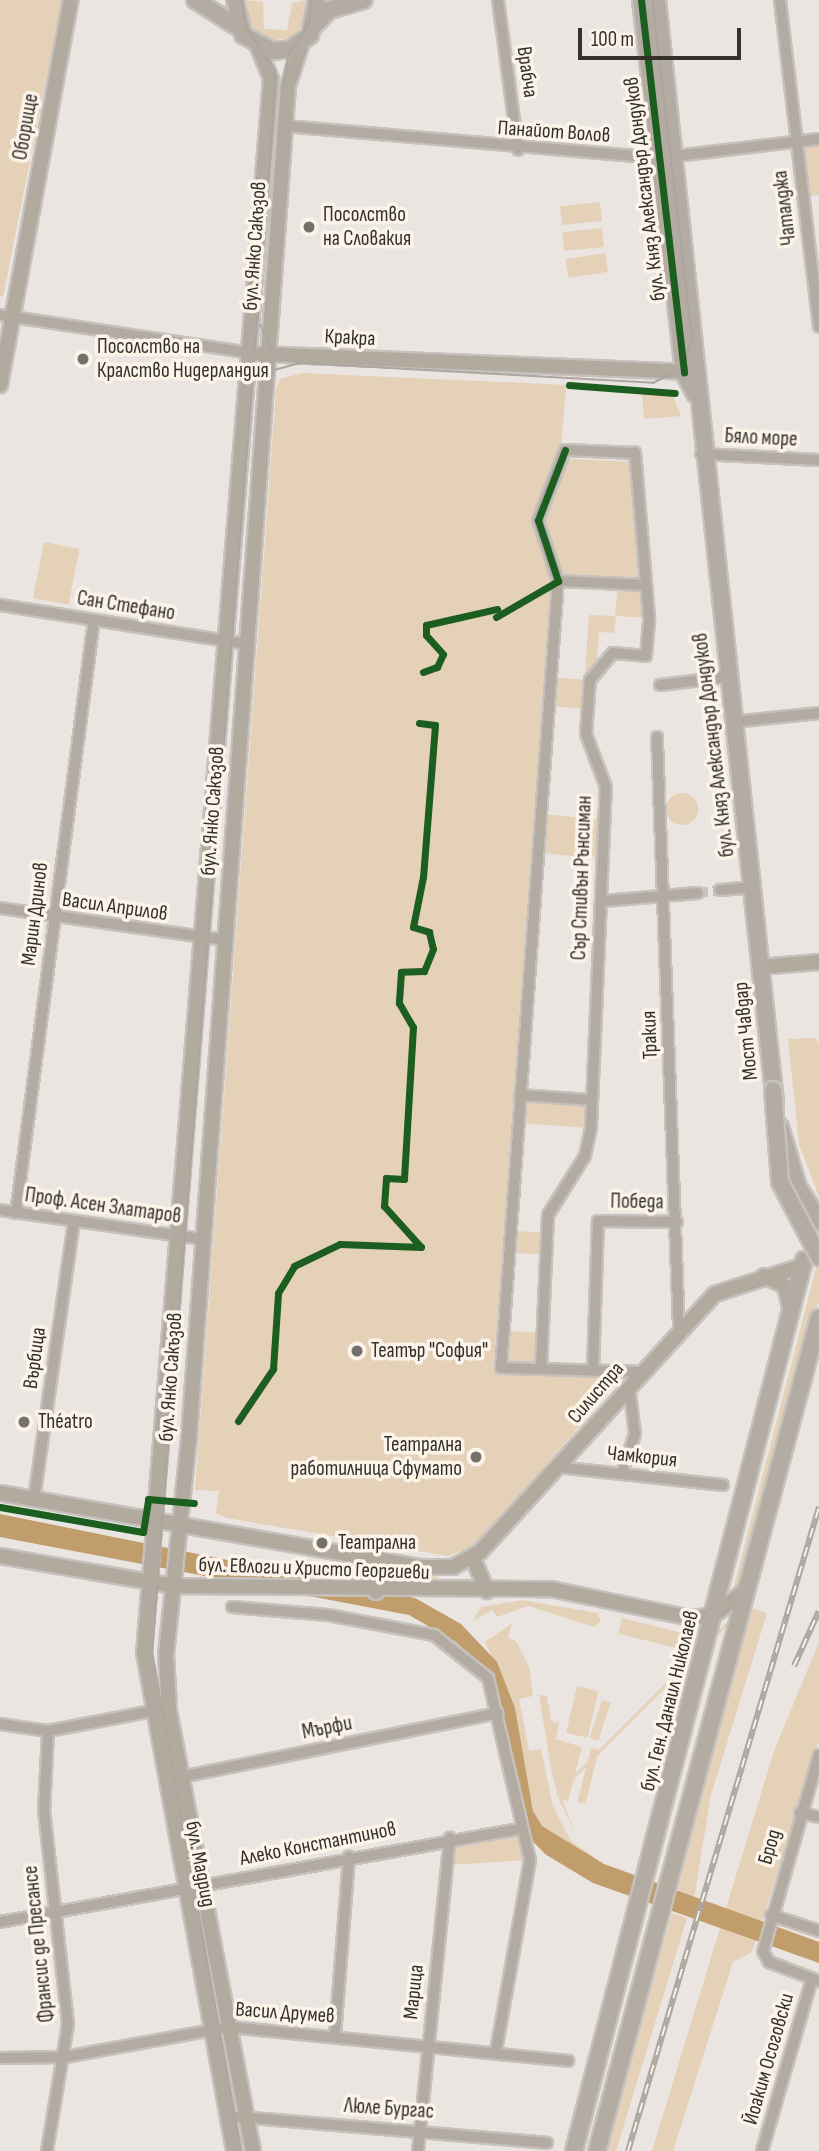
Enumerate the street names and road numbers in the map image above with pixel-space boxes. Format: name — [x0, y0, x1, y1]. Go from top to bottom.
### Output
street label: Врабча — [511, 45, 543, 99]
street label: бул. Княз Александър Дондуков — [619, 75, 671, 303]
street label: Оборище — [8, 92, 44, 162]
street label: Панайот Волов — [497, 115, 611, 149]
street label: Чаталджа — [768, 169, 802, 247]
street label: бул. Янко Сакъзов — [238, 181, 272, 311]
street label: Кракра — [324, 324, 376, 352]
street label: Бяло море — [724, 424, 798, 452]
street label: Сан Стефано — [75, 586, 177, 626]
street label: бул. Княз Александър Дондуков — [688, 631, 740, 859]
street label: бул. Янко Сакъзов — [196, 746, 230, 876]
street label: Сър Стивън Рънсиман — [567, 795, 597, 961]
street label: Марин Дринов — [16, 861, 54, 967]
street label: Васил Априлов — [61, 887, 169, 927]
street label: Мост Чавдар — [728, 981, 764, 1081]
street label: Тракия — [637, 1010, 663, 1060]
street label: Проф. Асен Златаров — [23, 1183, 183, 1229]
street label: Победа — [610, 1189, 664, 1215]
street label: бул. Янко Сакъзов — [154, 1312, 188, 1442]
street label: Върбица — [18, 1326, 52, 1390]
street label: Силистра — [562, 1357, 630, 1429]
street label: Чамкория — [606, 1441, 678, 1473]
street label: бул. Евлоги и Христо Георгиеви — [198, 1552, 430, 1586]
street label: бул. Ген. Данаил Николаев — [635, 1608, 705, 1794]
street label: Мърфи — [300, 1711, 354, 1745]
street label: Алеко Константинов — [238, 1816, 398, 1872]
street label: бул. Мадрид — [179, 1819, 221, 1909]
street label: Брод — [753, 1827, 787, 1867]
street label: Франсис де Пресансе — [18, 1864, 60, 2024]
street label: Марица — [399, 1963, 429, 2021]
street label: Йоаким Осоговски — [738, 1990, 800, 2128]
street label: Васил Друмев — [234, 1997, 336, 2029]
street label: Люле Бургас — [343, 2093, 435, 2125]

